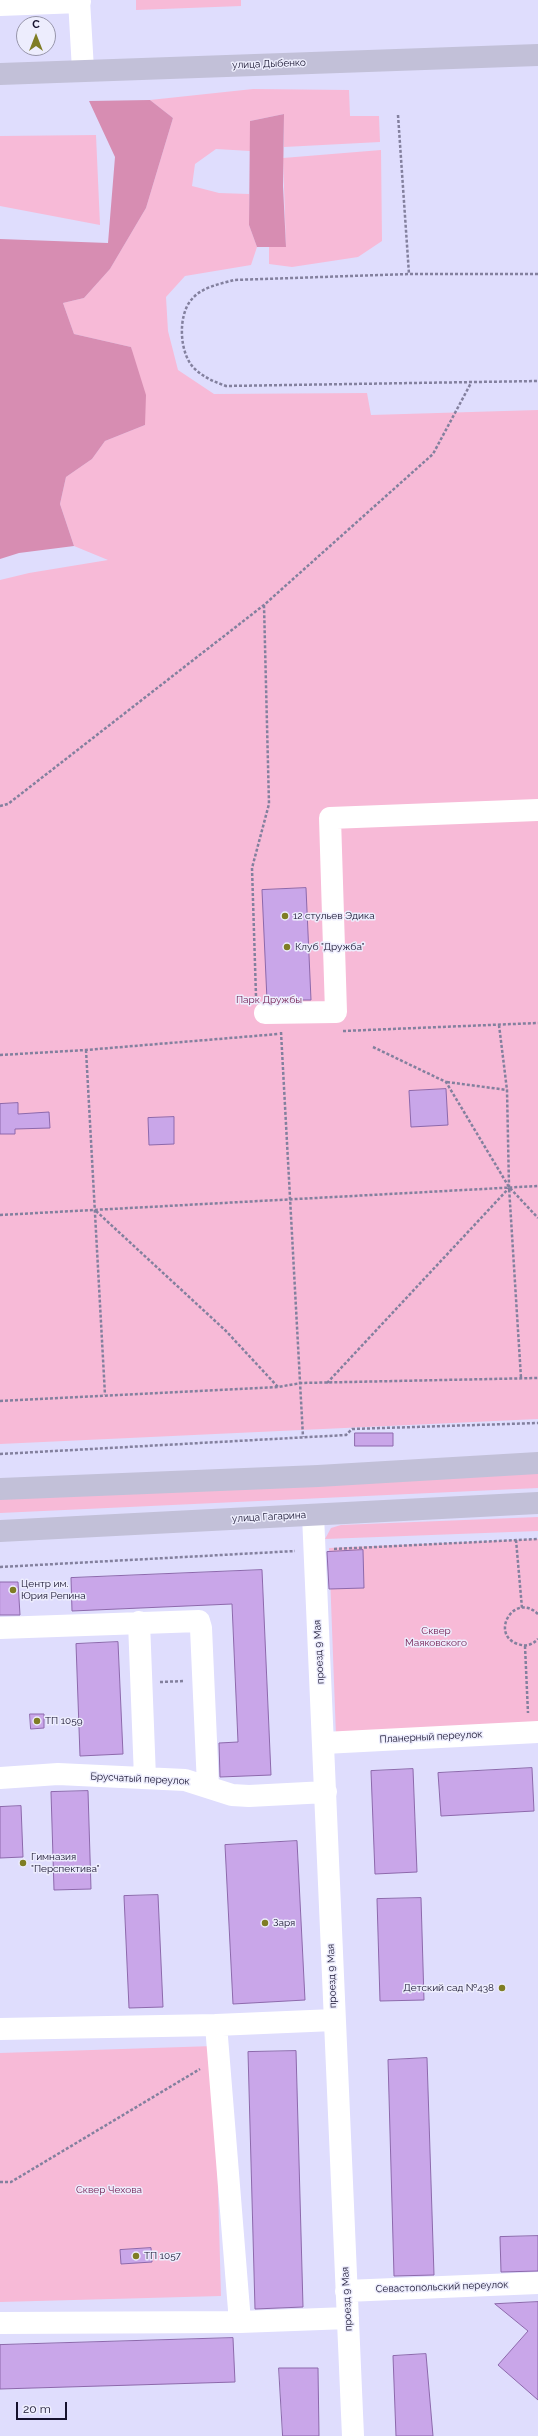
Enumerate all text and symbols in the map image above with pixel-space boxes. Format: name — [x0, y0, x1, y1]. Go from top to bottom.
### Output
north arrow — [16, 16, 56, 56]
text: С — [32, 18, 40, 31]
street label: улица Дыбенко — [232, 57, 306, 71]
place label: 12 стульев Эдика — [293, 910, 375, 922]
marker: 12 стульев Эдика — [280, 911, 290, 921]
place label: Клуб "Дружба" — [295, 941, 365, 953]
marker: Клуб "Дружба" — [282, 942, 292, 952]
park label: Парк Дружбы — [236, 994, 302, 1006]
street label: улица Гагарина — [232, 1509, 306, 1525]
place label: Центр им. Юрия Репина — [21, 1578, 86, 1602]
marker: Центр им. Юрия Репина — [8, 1585, 18, 1595]
street label: проезд 9 Мая — [311, 1620, 327, 1684]
park label: Сквер Маяковского — [405, 1625, 467, 1648]
place label: ТП 1059 — [45, 1715, 82, 1727]
marker: ТП 1059 — [32, 1716, 42, 1726]
street label: Планерный переулок — [379, 1728, 483, 1746]
street label: Брусчатый переулок — [90, 1770, 190, 1788]
place label: Гимназия "Перспектива" — [31, 1851, 100, 1874]
marker: Гимназия "Перспектива" — [18, 1858, 28, 1868]
place label: Заря — [273, 1917, 295, 1929]
marker: Заря — [260, 1918, 270, 1928]
street label: проезд 9 Мая — [325, 1944, 339, 2008]
place label: Детский сад №438 — [403, 1982, 494, 1994]
marker: Детский сад №438 — [497, 1983, 507, 1993]
park label: Сквер Чехова — [76, 2184, 142, 2196]
place label: ТП 1057 — [144, 2250, 181, 2262]
marker: ТП 1057 — [131, 2251, 141, 2261]
street label: проезд 9 Мая — [339, 2267, 355, 2331]
street label: Севастопольский переулок — [375, 2279, 509, 2295]
scale bar — [18, 2394, 69, 2420]
text: 20 m — [23, 2402, 51, 2416]

